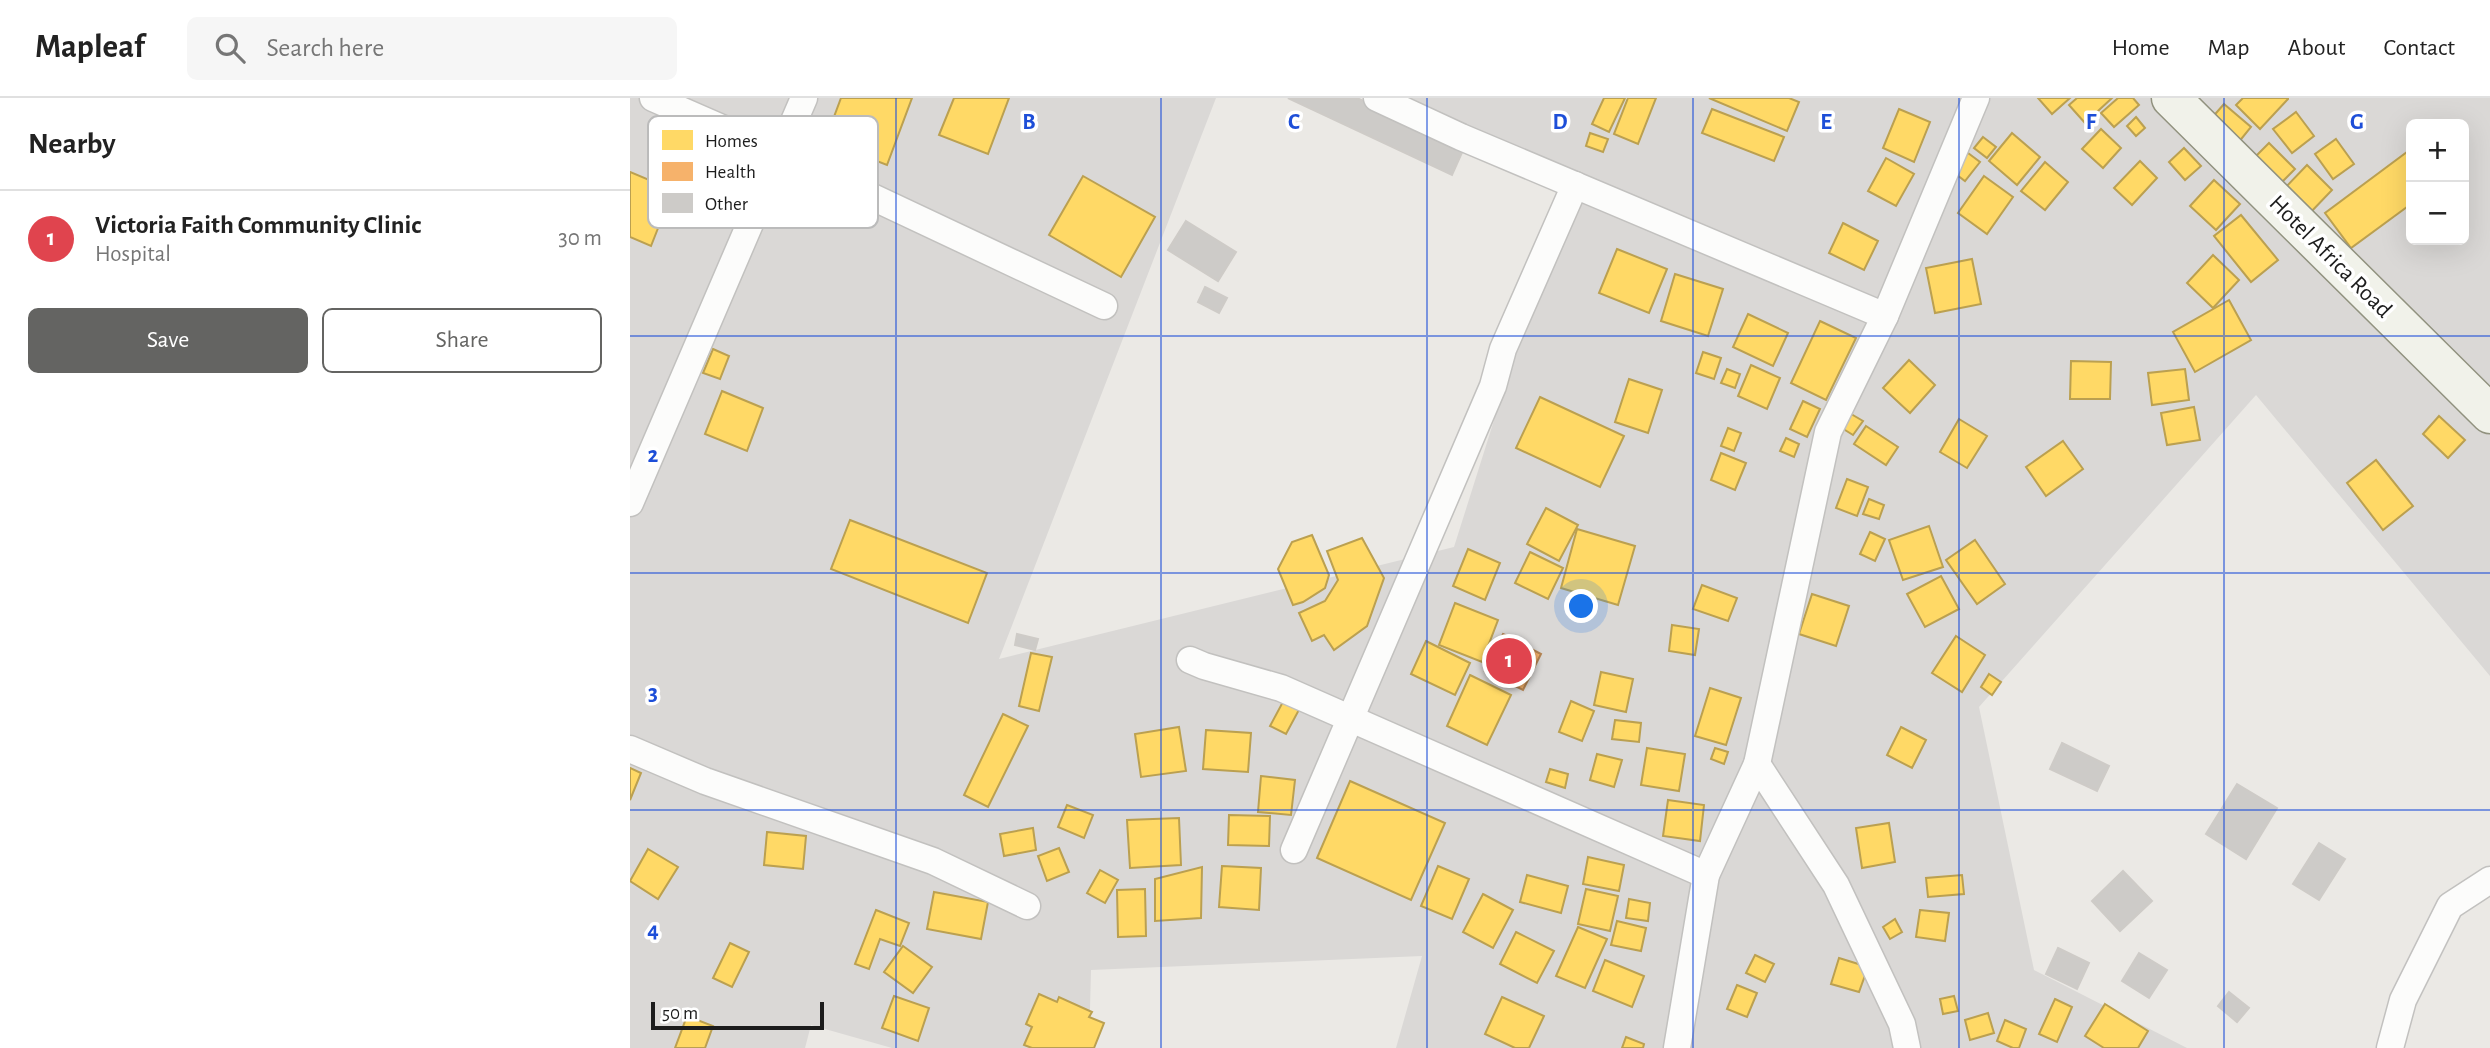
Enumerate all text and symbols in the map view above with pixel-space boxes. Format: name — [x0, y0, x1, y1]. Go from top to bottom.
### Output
search box — [187, 17, 677, 80]
icon: search — [211, 29, 249, 67]
text: Mapleaf — [35, 31, 145, 64]
text: Search here — [267, 35, 384, 61]
text: Home — [2112, 36, 2170, 60]
text: Map — [2208, 36, 2250, 60]
text: About — [2288, 36, 2345, 60]
text: Contact — [2383, 36, 2455, 60]
text: B — [1022, 111, 1036, 134]
text: C — [1288, 111, 1300, 134]
text: D — [1552, 111, 1568, 134]
text: E — [1820, 111, 1832, 134]
text: F — [2086, 111, 2097, 134]
text: G — [2350, 111, 2364, 134]
legend — [648, 116, 878, 228]
map controls — [2406, 119, 2469, 245]
button: + — [2406, 119, 2469, 182]
text: Nearby — [28, 129, 116, 159]
text: Homes — [705, 132, 758, 151]
text: Health — [705, 163, 756, 182]
button: − — [2406, 182, 2469, 245]
street label: Hotel Africa Road — [2264, 191, 2396, 323]
text: Other — [705, 195, 748, 214]
text: Victoria Faith Community Clinic — [95, 212, 421, 238]
text: 1 — [47, 227, 55, 250]
text: 30 m — [558, 227, 602, 250]
text: Hospital — [95, 243, 171, 266]
button: Save — [28, 308, 308, 373]
button: Share — [322, 308, 602, 373]
text: 2 — [648, 444, 659, 467]
your location — [1564, 589, 1598, 623]
pin: 1 — [1486, 635, 1532, 687]
text: 3 — [648, 682, 658, 705]
text: 4 — [647, 919, 659, 942]
scale bar — [651, 999, 824, 1031]
text: 50 m — [662, 1004, 698, 1023]

